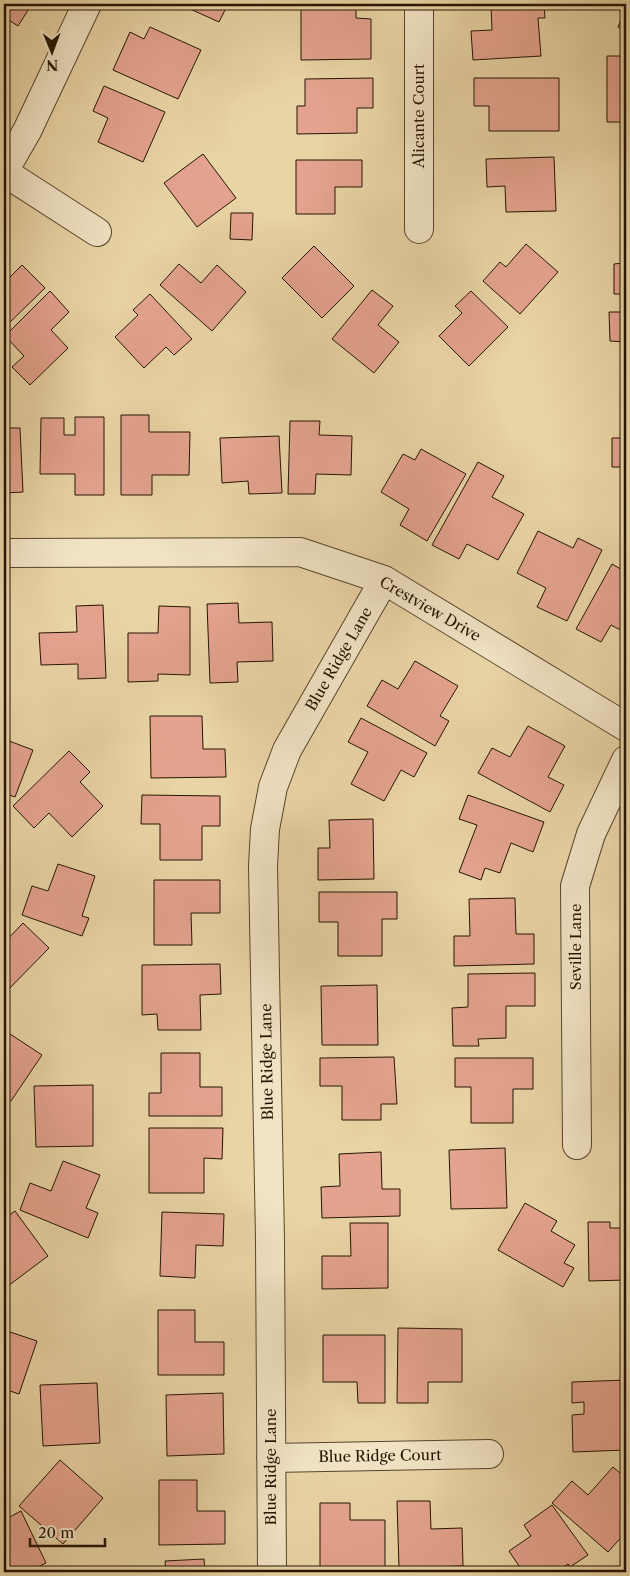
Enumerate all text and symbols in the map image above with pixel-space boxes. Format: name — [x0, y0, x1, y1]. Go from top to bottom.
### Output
north arrow — [28, 28, 78, 78]
text: N — [46, 56, 58, 74]
street label: Alicante Court — [409, 63, 428, 169]
street label: Crestview Drive — [376, 572, 484, 645]
street label: Blue Ridge Lane — [301, 603, 376, 714]
street label: Seville Lane — [566, 904, 585, 990]
street label: Blue Ridge Lane — [256, 1003, 277, 1121]
street label: Blue Ridge Lane — [261, 1409, 280, 1525]
street label: Blue Ridge Court — [318, 1445, 442, 1466]
scale bar — [30, 1516, 105, 1548]
text: 20 m — [38, 1523, 74, 1542]

